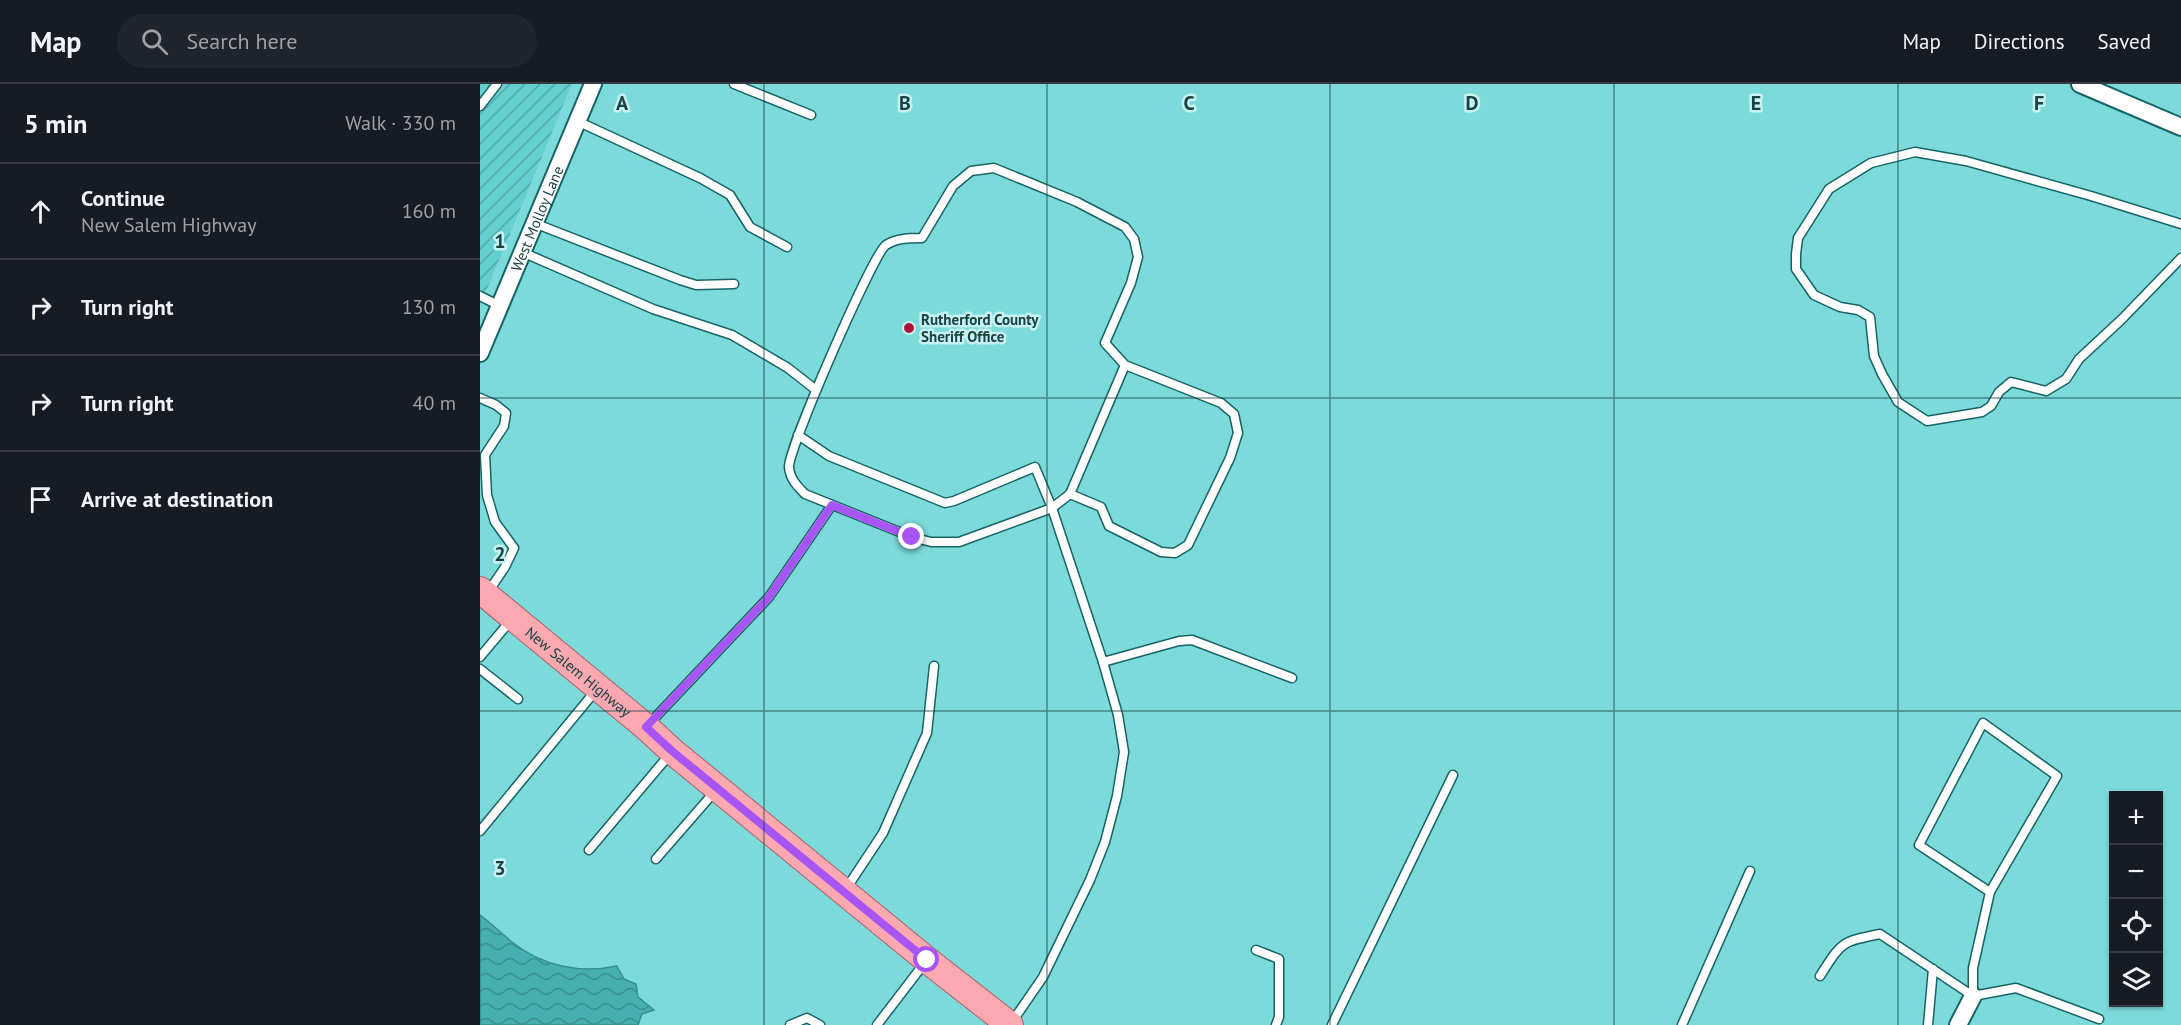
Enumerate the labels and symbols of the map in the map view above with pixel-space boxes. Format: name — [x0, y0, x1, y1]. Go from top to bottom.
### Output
text: A — [616, 90, 629, 116]
text: B — [899, 90, 911, 116]
text: C — [1183, 90, 1195, 116]
text: D — [1466, 90, 1479, 116]
text: E — [1751, 90, 1761, 116]
text: F — [2034, 90, 2044, 116]
street label: West Molloy Lane — [506, 163, 567, 274]
text: 1 — [494, 228, 506, 254]
place label: Rutherford County Sheriff Office — [921, 310, 1039, 346]
marker: Rutherford County Sheriff Office — [902, 321, 916, 335]
route end — [898, 523, 924, 549]
text: 2 — [494, 541, 506, 567]
street label: New Salem Highway — [522, 622, 636, 721]
text: 3 — [494, 855, 506, 881]
route start — [913, 946, 939, 972]

